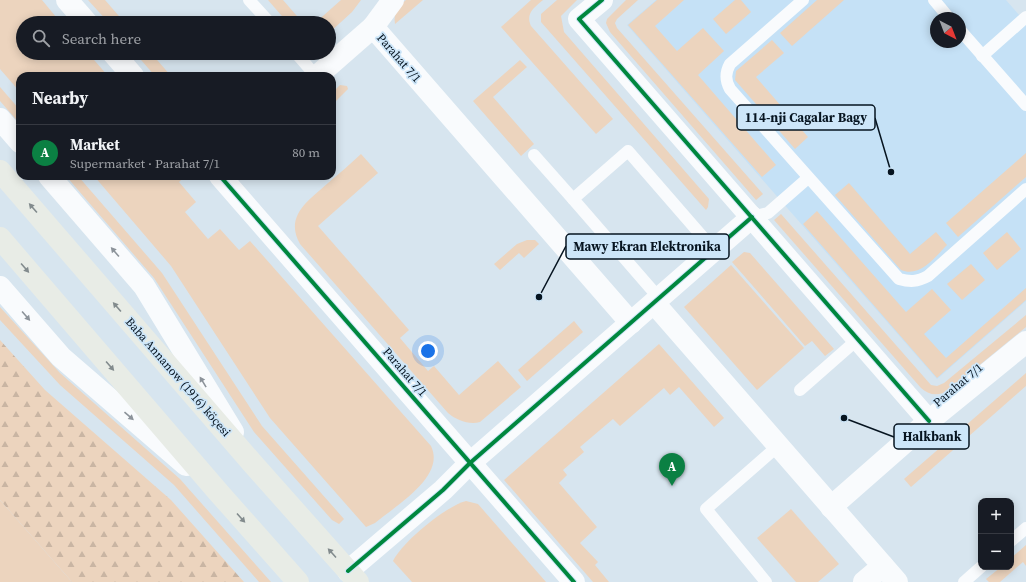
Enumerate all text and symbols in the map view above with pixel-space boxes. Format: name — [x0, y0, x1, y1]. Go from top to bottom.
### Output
north arrow — [930, 12, 966, 48]
search box — [16, 16, 336, 60]
icon: search — [30, 27, 52, 49]
text: Search here — [62, 28, 141, 49]
street label: Parahat 7/1 — [373, 30, 425, 86]
text: Nearby — [32, 86, 88, 110]
callout: 114-nji Cagalar Bagy — [737, 105, 875, 130]
text: 114-nji Cagalar Bagy — [745, 109, 867, 126]
text: Market — [70, 134, 120, 155]
text: A — [41, 144, 49, 161]
text: 80 m — [292, 144, 320, 161]
text: Supermarket · Parahat 7/1 — [70, 155, 220, 172]
one-way arrow — [28, 203, 37, 214]
callout: Mawy Ekran Elektronika — [566, 234, 729, 259]
text: Mawy Ekran Elektronika — [573, 238, 721, 255]
one-way arrow — [110, 247, 119, 257]
one-way arrow — [21, 262, 30, 273]
one-way arrow — [113, 301, 122, 312]
one-way arrow — [21, 311, 30, 322]
street label: Baba Annanow (1916) köçesi — [122, 314, 234, 440]
your location — [418, 341, 438, 361]
street label: Parahat 7/1 — [379, 344, 431, 400]
street label: Parahat 7/1 — [930, 360, 986, 410]
one-way arrow — [105, 362, 114, 371]
one-way arrow — [199, 377, 207, 388]
one-way arrow — [124, 411, 134, 420]
callout: Halkbank — [894, 424, 969, 449]
text: Halkbank — [902, 428, 962, 445]
pin: A — [659, 453, 685, 486]
map controls — [978, 498, 1014, 570]
button: + — [978, 498, 1014, 534]
one-way arrow — [236, 513, 245, 523]
button: − — [978, 534, 1014, 570]
one-way arrow — [328, 548, 337, 558]

